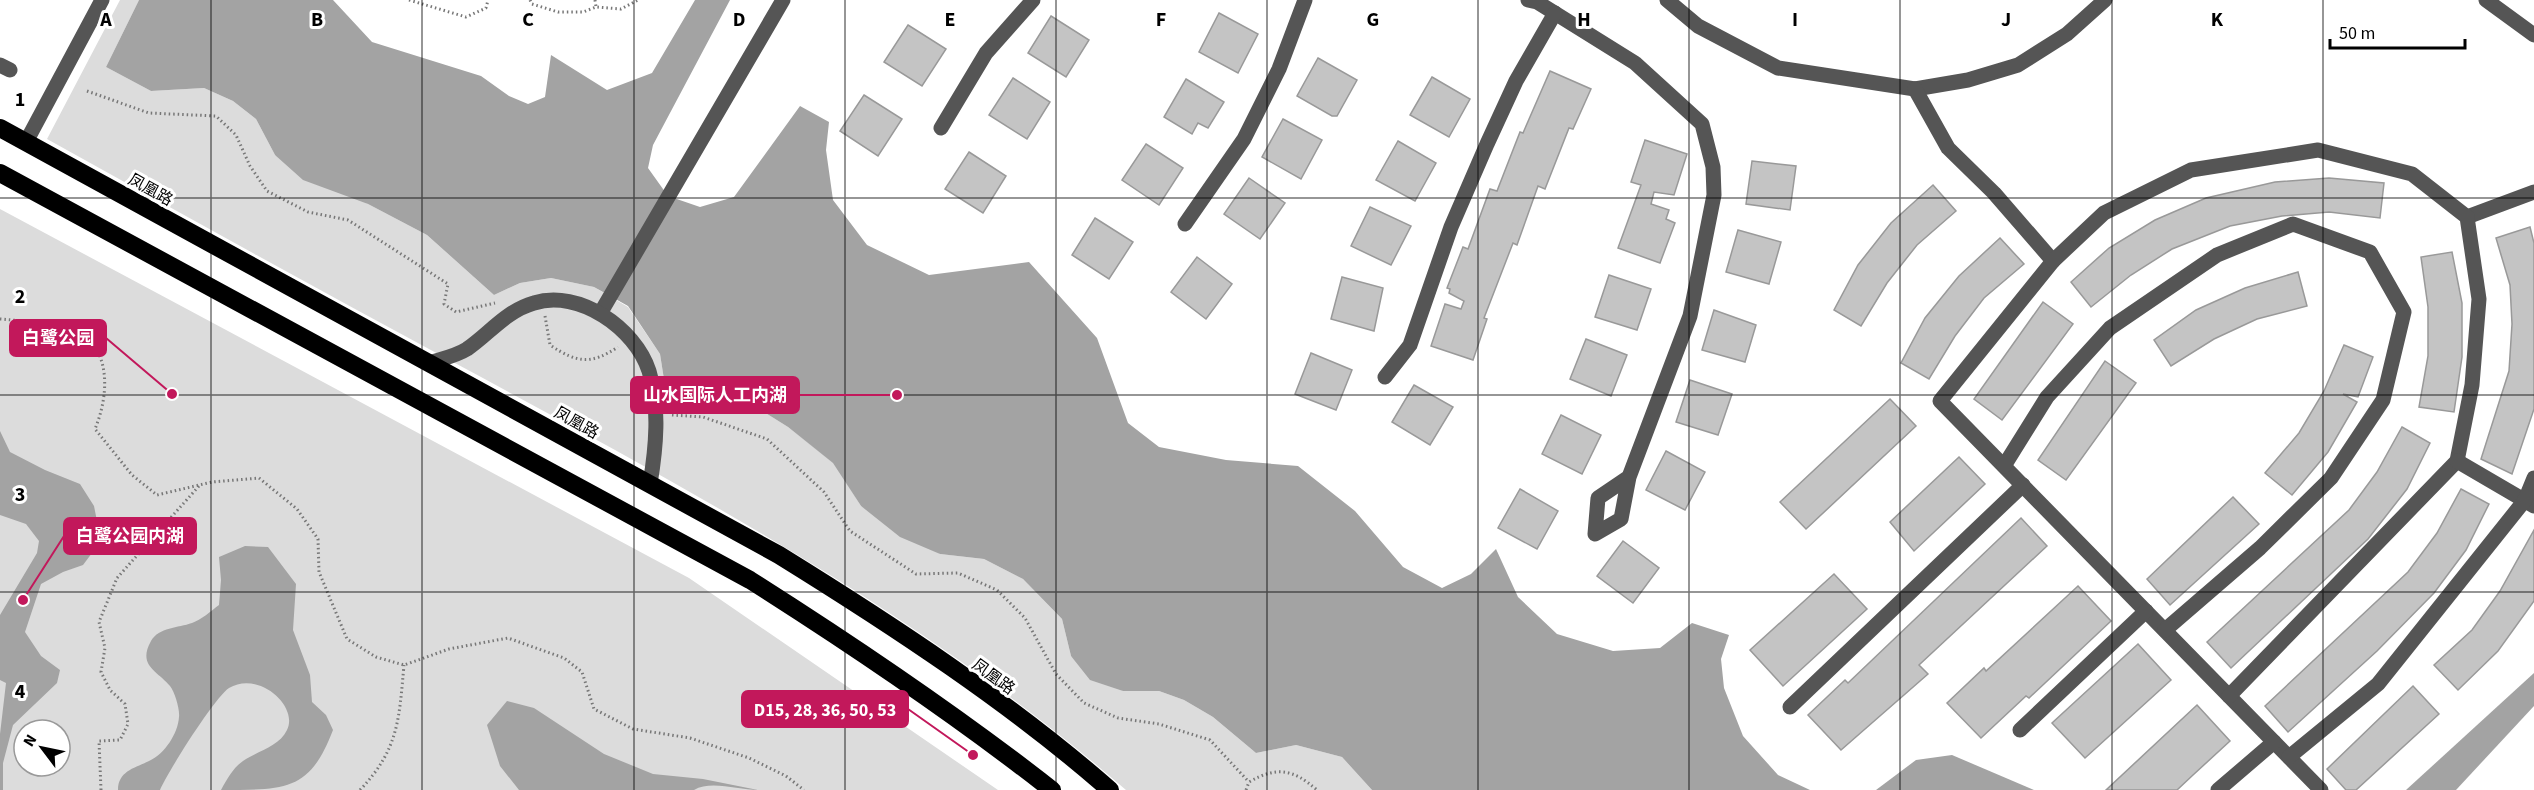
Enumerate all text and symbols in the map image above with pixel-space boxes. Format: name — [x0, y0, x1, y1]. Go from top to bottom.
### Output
text: A — [99, 6, 112, 34]
text: B — [311, 6, 323, 34]
text: C — [522, 6, 534, 34]
text: D — [733, 6, 745, 34]
text: E — [945, 6, 955, 34]
text: F — [1156, 6, 1166, 34]
text: G — [1367, 6, 1379, 34]
text: H — [1577, 6, 1591, 34]
text: I — [1792, 6, 1798, 34]
text: J — [2001, 6, 2011, 34]
text: K — [2211, 6, 2224, 34]
scale bar — [2330, 12, 2465, 50]
text: 50 m — [2339, 21, 2375, 46]
text: 1 — [15, 86, 25, 114]
street label: 凤凰路 — [124, 169, 177, 211]
text: 2 — [15, 283, 25, 311]
callout: 白鹭公园 — [10, 320, 106, 356]
text: 白鹭公园 — [22, 326, 94, 351]
callout: 山水国际人工内湖 — [631, 377, 799, 413]
text: 山水国际人工内湖 — [643, 383, 787, 408]
street label: 凤凰路 — [550, 402, 603, 444]
text: 3 — [15, 481, 25, 509]
callout: 白鹭公园内湖 — [64, 518, 196, 554]
text: 白鹭公园内湖 — [76, 524, 184, 549]
street label: 凤凰路 — [968, 654, 1019, 700]
text: 4 — [15, 678, 26, 706]
callout: D15, 28, 36, 50, 53 — [742, 691, 908, 727]
text: D15, 28, 36, 50, 53 — [754, 698, 896, 723]
north arrow — [12, 718, 72, 778]
text: N — [18, 730, 42, 751]

